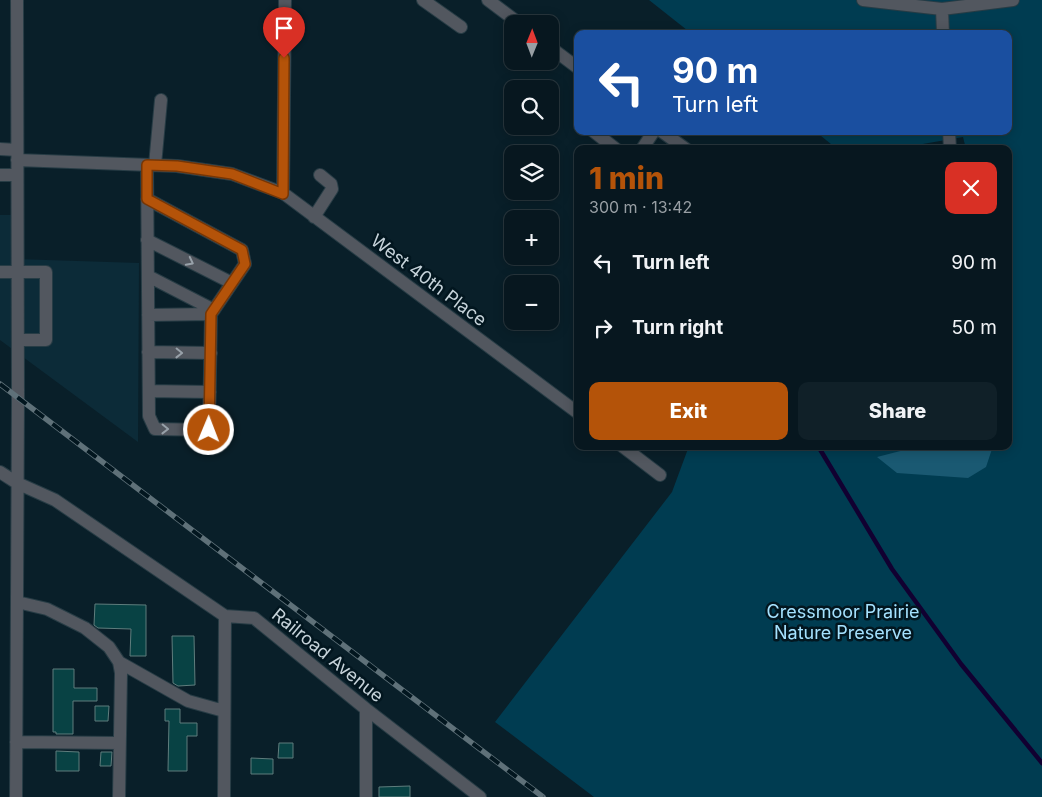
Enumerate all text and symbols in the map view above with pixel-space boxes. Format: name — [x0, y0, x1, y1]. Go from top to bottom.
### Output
pin — [263, 7, 305, 58]
icon: arrive — [270, 14, 298, 42]
north arrow — [504, 15, 559, 70]
map controls — [504, 15, 559, 330]
text: 90 m — [672, 49, 759, 91]
icon: left — [589, 50, 654, 115]
button: search — [504, 80, 559, 135]
text: Turn left — [672, 91, 758, 117]
button: layers — [504, 145, 559, 200]
text: 1 min — [589, 160, 664, 196]
button: close — [945, 162, 997, 214]
text: 300 m · 13:42 — [589, 197, 692, 217]
button: + — [504, 210, 559, 265]
street label: West 40th Place — [367, 230, 491, 330]
icon: left — [589, 249, 617, 277]
text: Turn left — [632, 251, 710, 274]
text: 90 m — [951, 251, 997, 274]
one-way arrow — [185, 256, 194, 266]
button: − — [504, 275, 559, 330]
icon: right — [589, 314, 617, 342]
text: Turn right — [632, 316, 723, 339]
text: 50 m — [951, 316, 997, 339]
one-way arrow — [176, 348, 184, 358]
button: Exit — [589, 382, 788, 440]
button: Share — [798, 382, 997, 440]
position arrow — [182, 403, 234, 455]
one-way arrow — [162, 424, 170, 434]
park label: Cressmoor Prairie Nature Preserve — [767, 601, 919, 643]
street label: Railroad Avenue — [268, 604, 388, 706]

